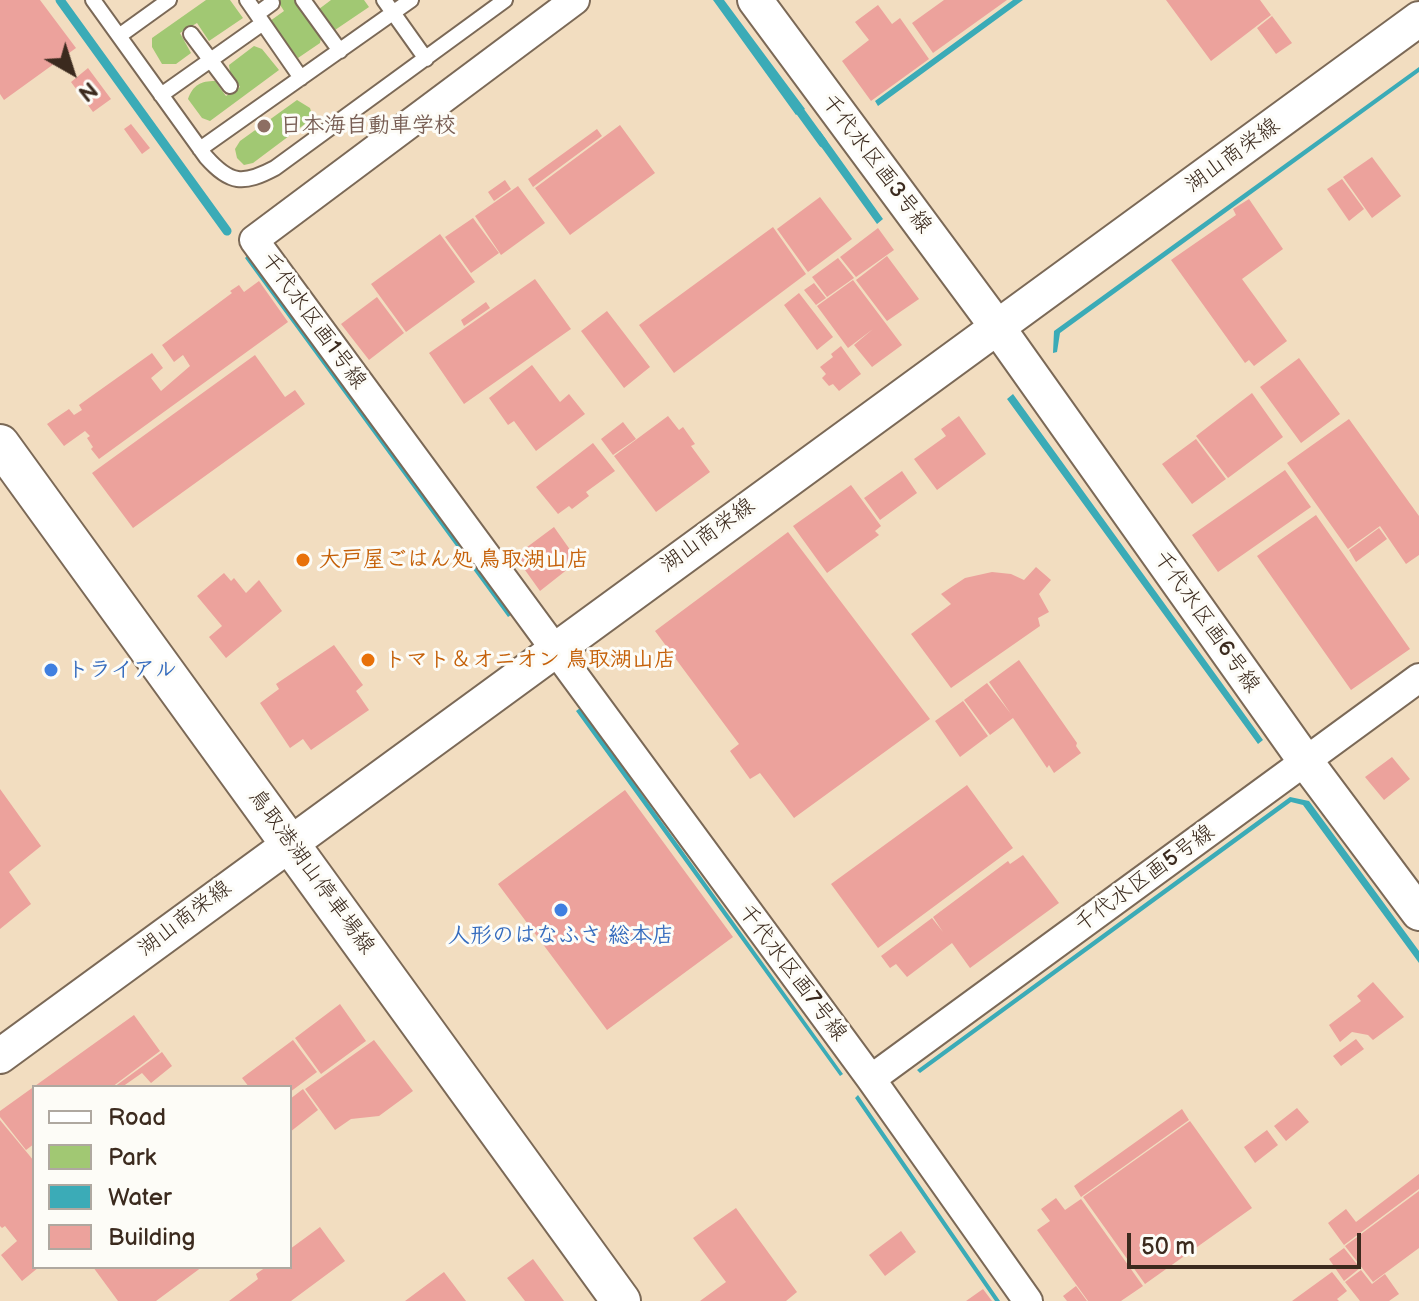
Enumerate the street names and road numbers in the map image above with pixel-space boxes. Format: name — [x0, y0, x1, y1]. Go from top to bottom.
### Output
street label: 千代水区画3号線 — [815, 89, 937, 239]
street label: 湖山商栄線 — [1181, 113, 1285, 199]
street label: 千代水区画1号線 — [255, 248, 371, 394]
street label: 湖山商栄線 — [656, 493, 760, 579]
street label: 千代水区画6号線 — [1147, 546, 1265, 698]
street label: 鳥取港湖山停車場線 — [242, 784, 380, 960]
street label: 千代水区画5号線 — [1070, 819, 1220, 939]
street label: 湖山商栄線 — [133, 875, 237, 963]
street label: 千代水区画7号線 — [732, 899, 852, 1047]

